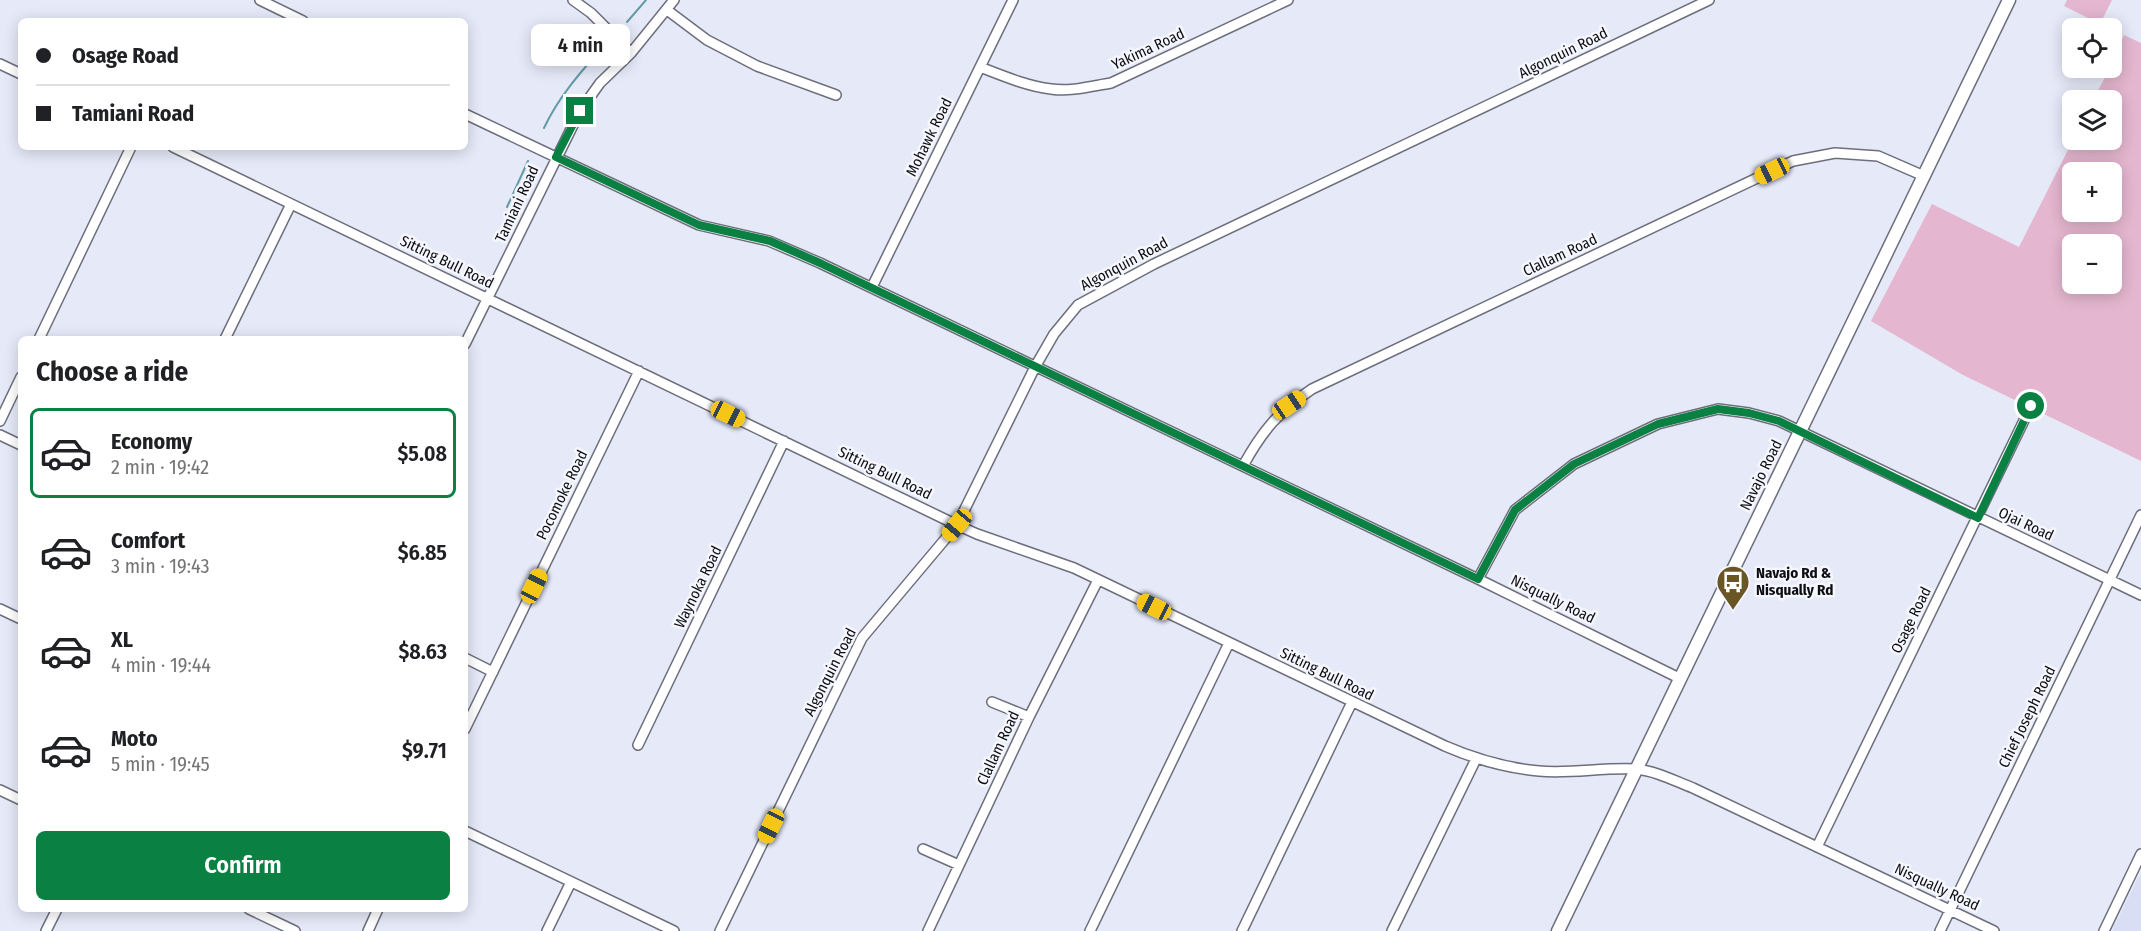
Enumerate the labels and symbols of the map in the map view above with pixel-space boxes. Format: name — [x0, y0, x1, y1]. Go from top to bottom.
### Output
callout: 4 min — [530, 24, 630, 66]
street label: Yakima Road — [1109, 24, 1187, 74]
street label: Algonquin Road — [1516, 24, 1610, 82]
street label: Mohawk Road — [902, 95, 956, 179]
route end — [566, 97, 593, 124]
car — [1752, 155, 1792, 187]
street label: Tamiani Road — [491, 163, 543, 245]
street label: Clallam Road — [1520, 230, 1600, 280]
street label: Sitting Bull Road — [397, 232, 497, 292]
street label: Algonquin Road — [1077, 233, 1171, 295]
car — [1269, 387, 1309, 423]
route start — [2017, 392, 2044, 419]
car — [708, 398, 748, 430]
street label: Navajo Road — [1736, 437, 1786, 513]
street label: Sitting Bull Road — [835, 443, 935, 503]
street label: Pocomoke Road — [533, 447, 591, 543]
street label: Ojai Road — [1995, 503, 2057, 545]
car — [939, 505, 975, 545]
street label: Waynoka Road — [670, 543, 726, 631]
bus stop icon: Navajo Rd & Nisqually Rd — [1715, 564, 1751, 611]
place label: Navajo Rd & Nisqually Rd — [1756, 564, 1833, 599]
car — [518, 566, 550, 606]
street label: Nisqually Road — [1508, 571, 1598, 627]
street label: Osage Road — [1887, 584, 1935, 656]
car — [1134, 591, 1174, 623]
street label: Algonquin Road — [800, 625, 860, 719]
street label: Sitting Bull Road — [1277, 644, 1377, 704]
street label: Chief Joseph Road — [1995, 663, 2059, 771]
street label: Clallam Road — [973, 708, 1023, 788]
car — [755, 806, 787, 846]
street label: Nisqually Road — [1892, 860, 1982, 914]

